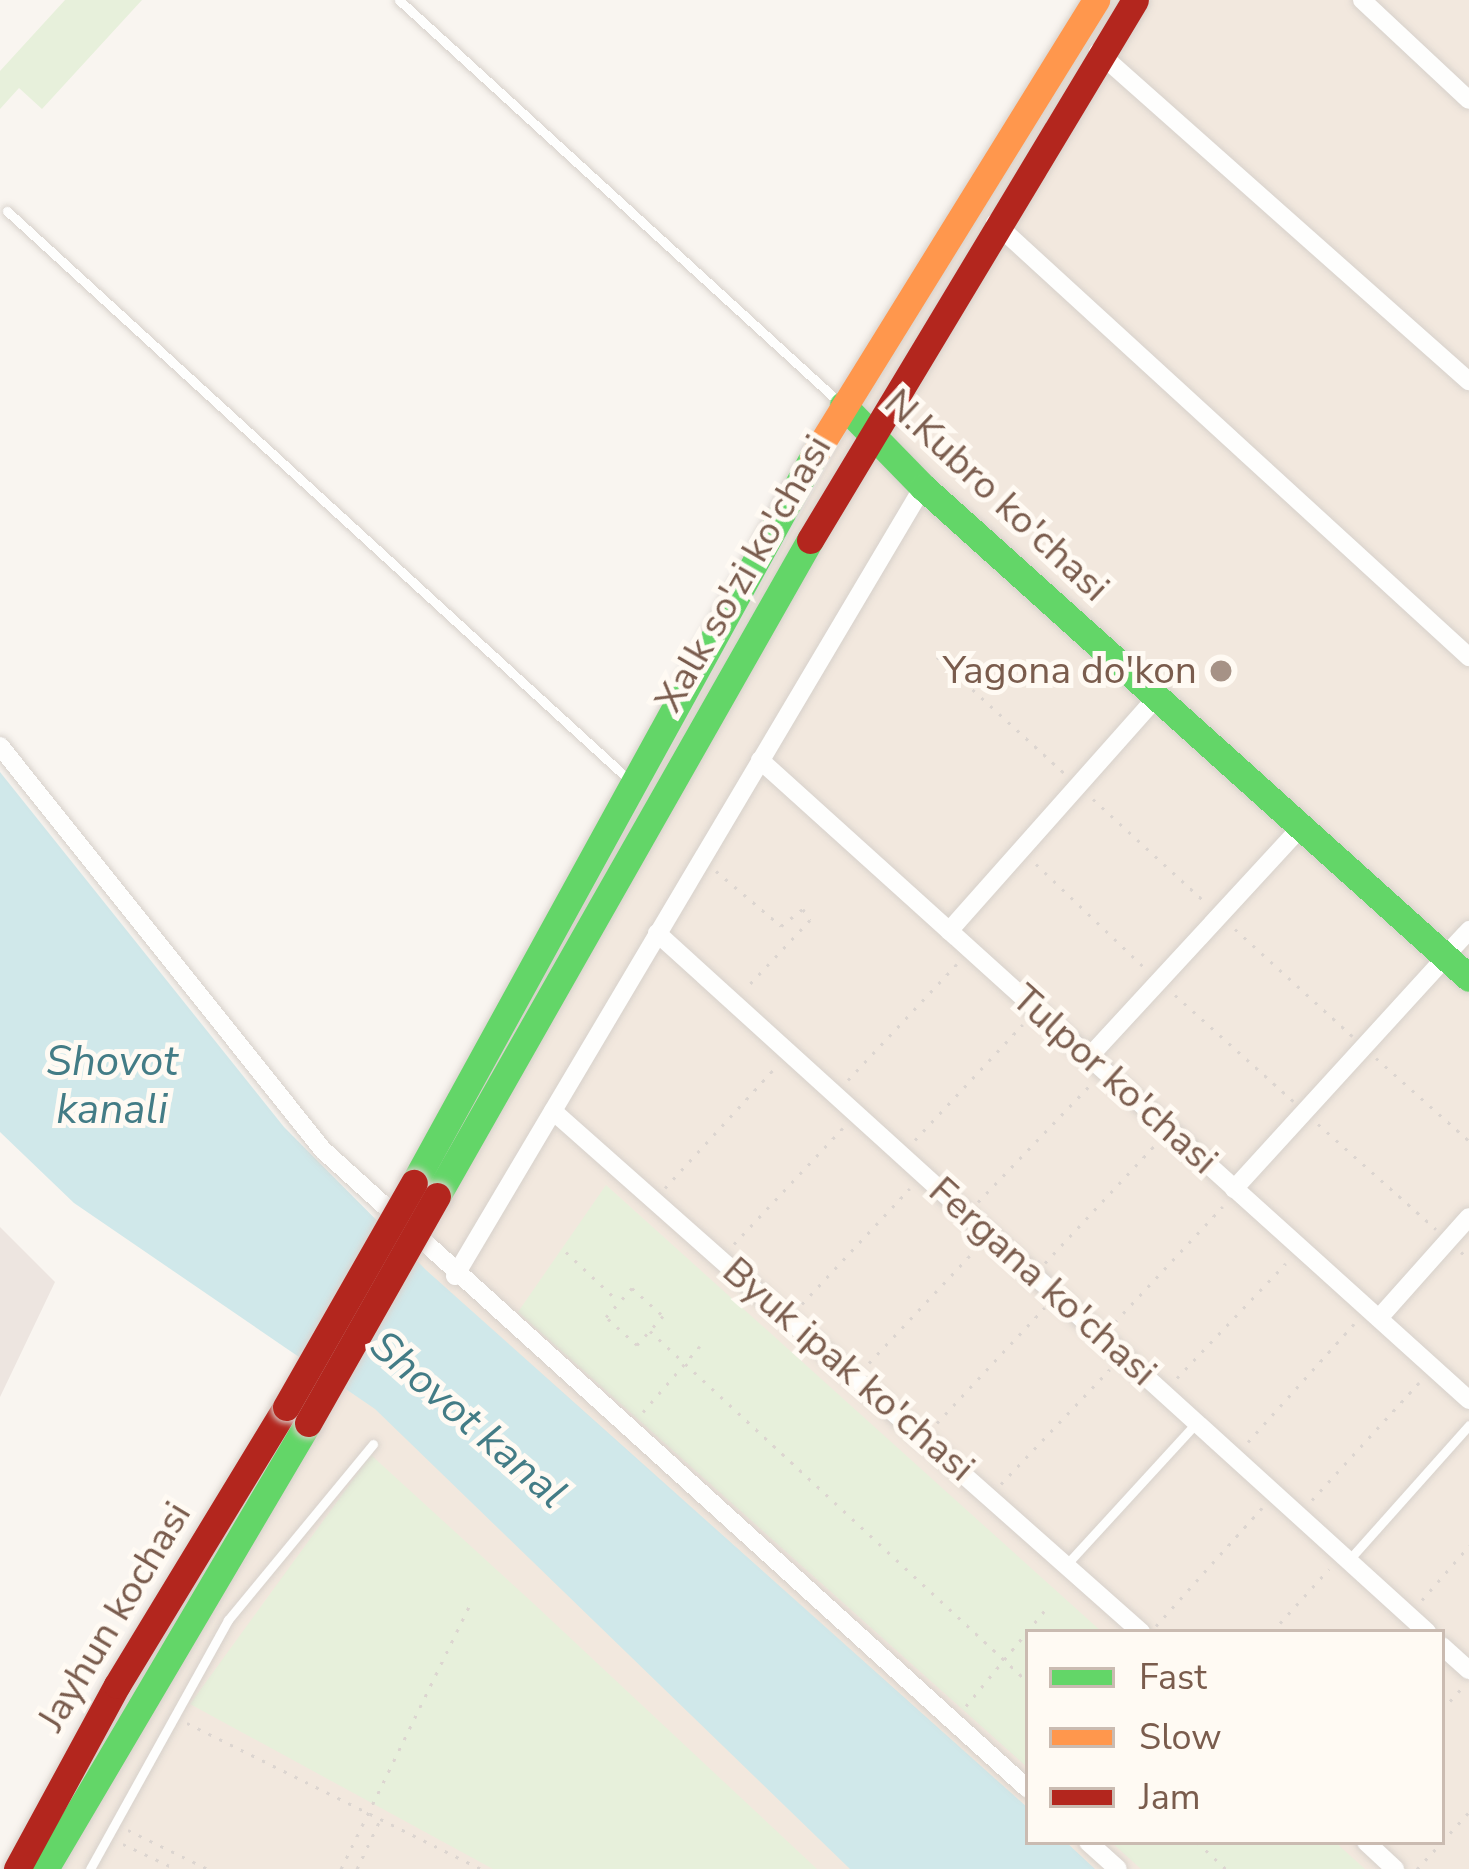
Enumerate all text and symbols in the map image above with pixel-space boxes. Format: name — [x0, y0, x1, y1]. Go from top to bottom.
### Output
street label: N.Kubro ko'chasi — [874, 380, 1118, 612]
street label: Xalk so'zi ko'chasi — [646, 428, 842, 720]
place label: Yagona do'kon — [943, 648, 1197, 694]
marker: Yagona do'kon — [1208, 658, 1234, 684]
street label: Tulpor ko'chasi — [1002, 975, 1226, 1185]
water label: Shovot kanali — [46, 1037, 178, 1136]
street label: Fergana ko'chasi — [919, 1168, 1165, 1396]
street label: Byuk ipak ko'chasi — [713, 1248, 983, 1492]
water label: Shovot kanal — [359, 1321, 577, 1519]
street label: Jayhun kochasi — [28, 1494, 202, 1740]
legend — [1025, 1629, 1445, 1845]
text: Fast — [1139, 1653, 1207, 1702]
text: Slow — [1139, 1713, 1222, 1762]
text: Jam — [1139, 1773, 1201, 1822]

